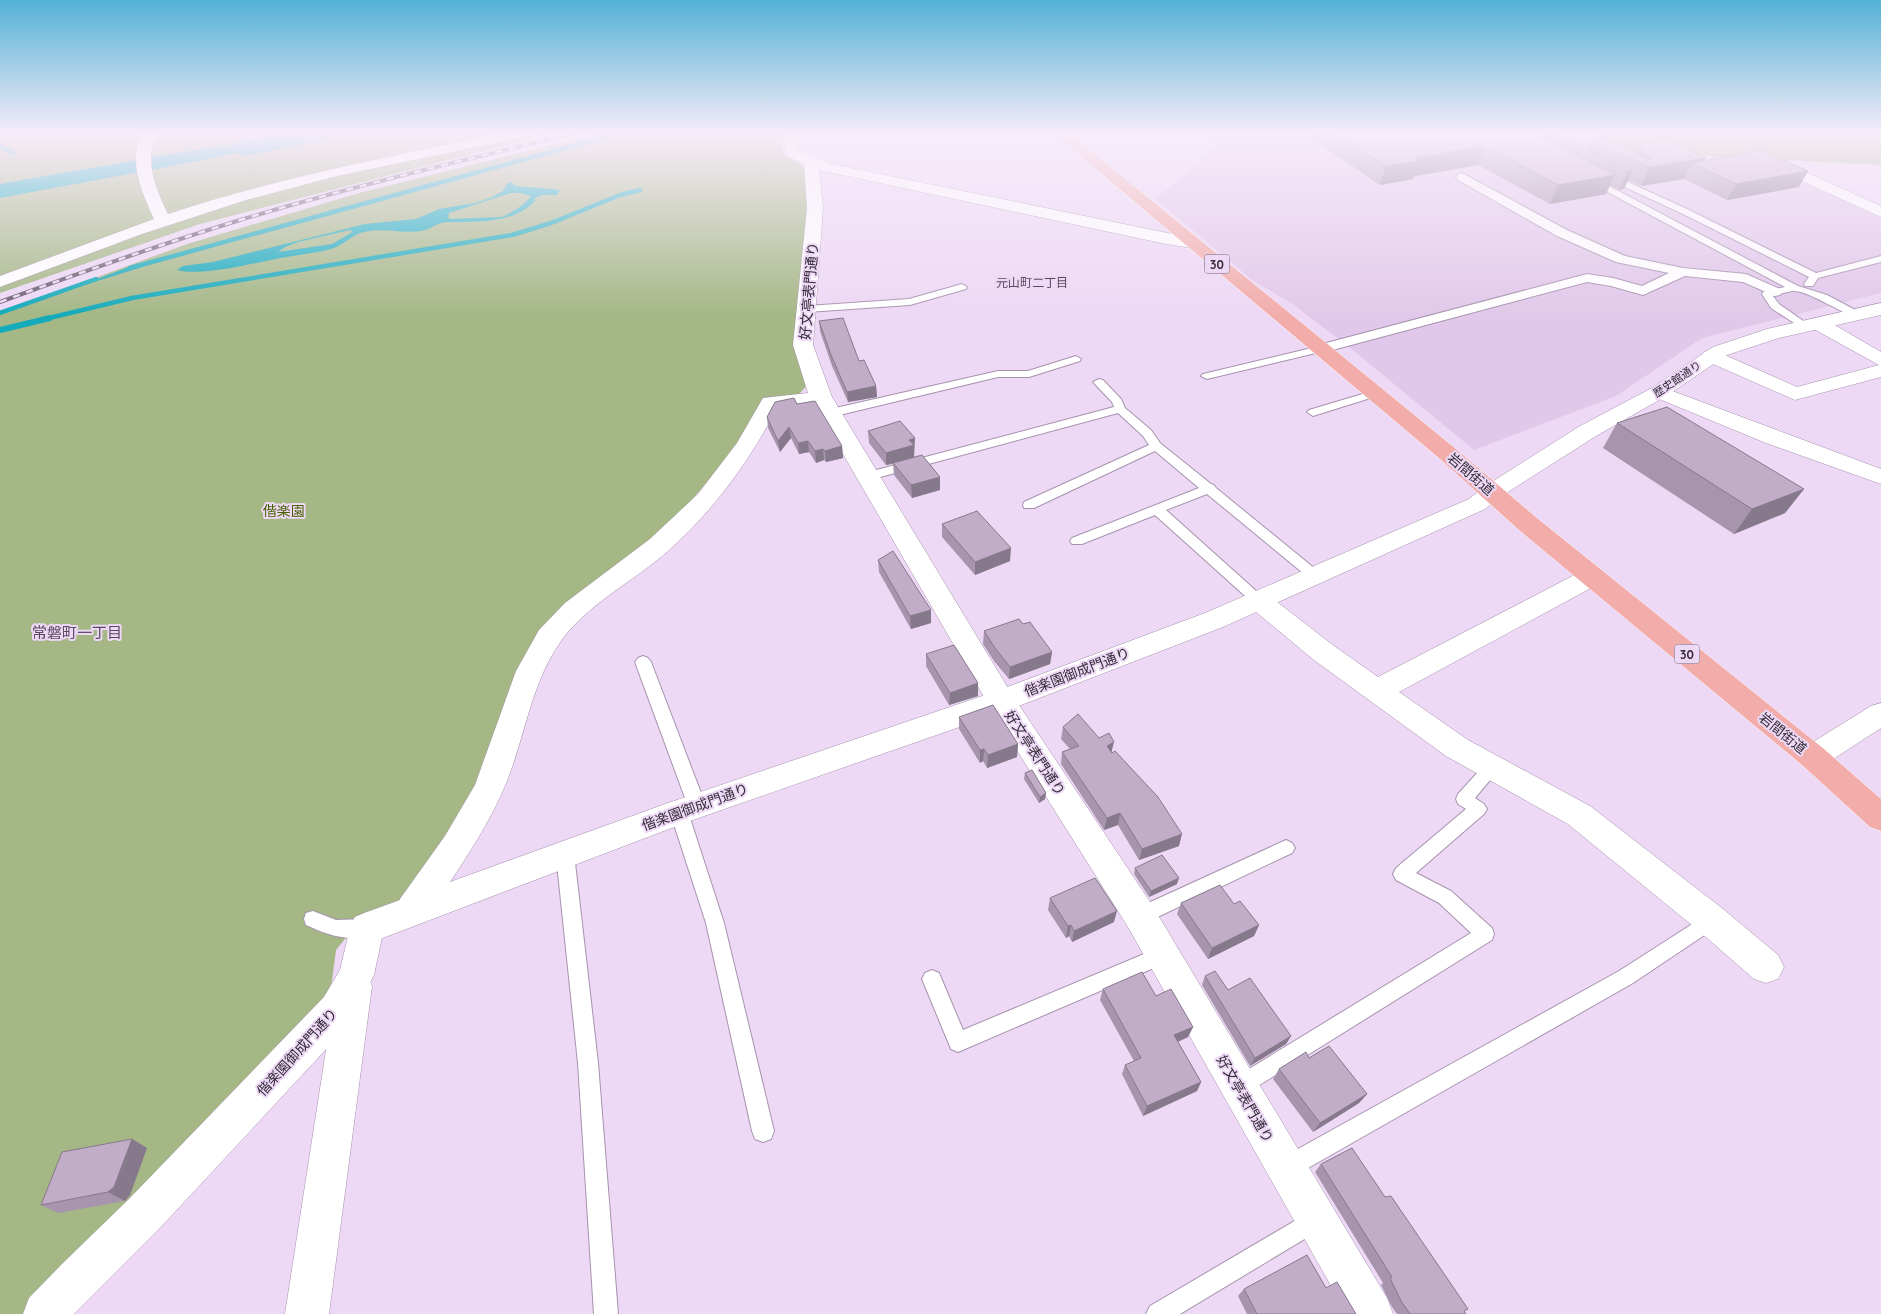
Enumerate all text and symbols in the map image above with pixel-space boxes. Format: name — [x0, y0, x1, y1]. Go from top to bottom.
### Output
street label: 好文亭表門通り — [796, 241, 822, 341]
road number: 30 — [1204, 254, 1230, 274]
district label: 元山町二丁目 — [996, 275, 1068, 290]
street label: 歴史館通り — [1650, 358, 1704, 400]
street label: 岩間街道 — [1444, 449, 1498, 499]
park label: 偕楽園 — [263, 502, 305, 520]
district label: 常磐町一丁目 — [32, 623, 122, 642]
street label: 偕楽園御成門通り — [1021, 644, 1133, 700]
road number: 30 — [1674, 644, 1700, 664]
street label: 好文亭表門通り — [1001, 707, 1069, 799]
street label: 岩間街道 — [1756, 708, 1810, 758]
street label: 偕楽園御成門通り — [639, 779, 751, 835]
street label: 偕楽園御成門通り — [253, 1004, 341, 1100]
street label: 好文亭表門通り — [1213, 1052, 1277, 1146]

